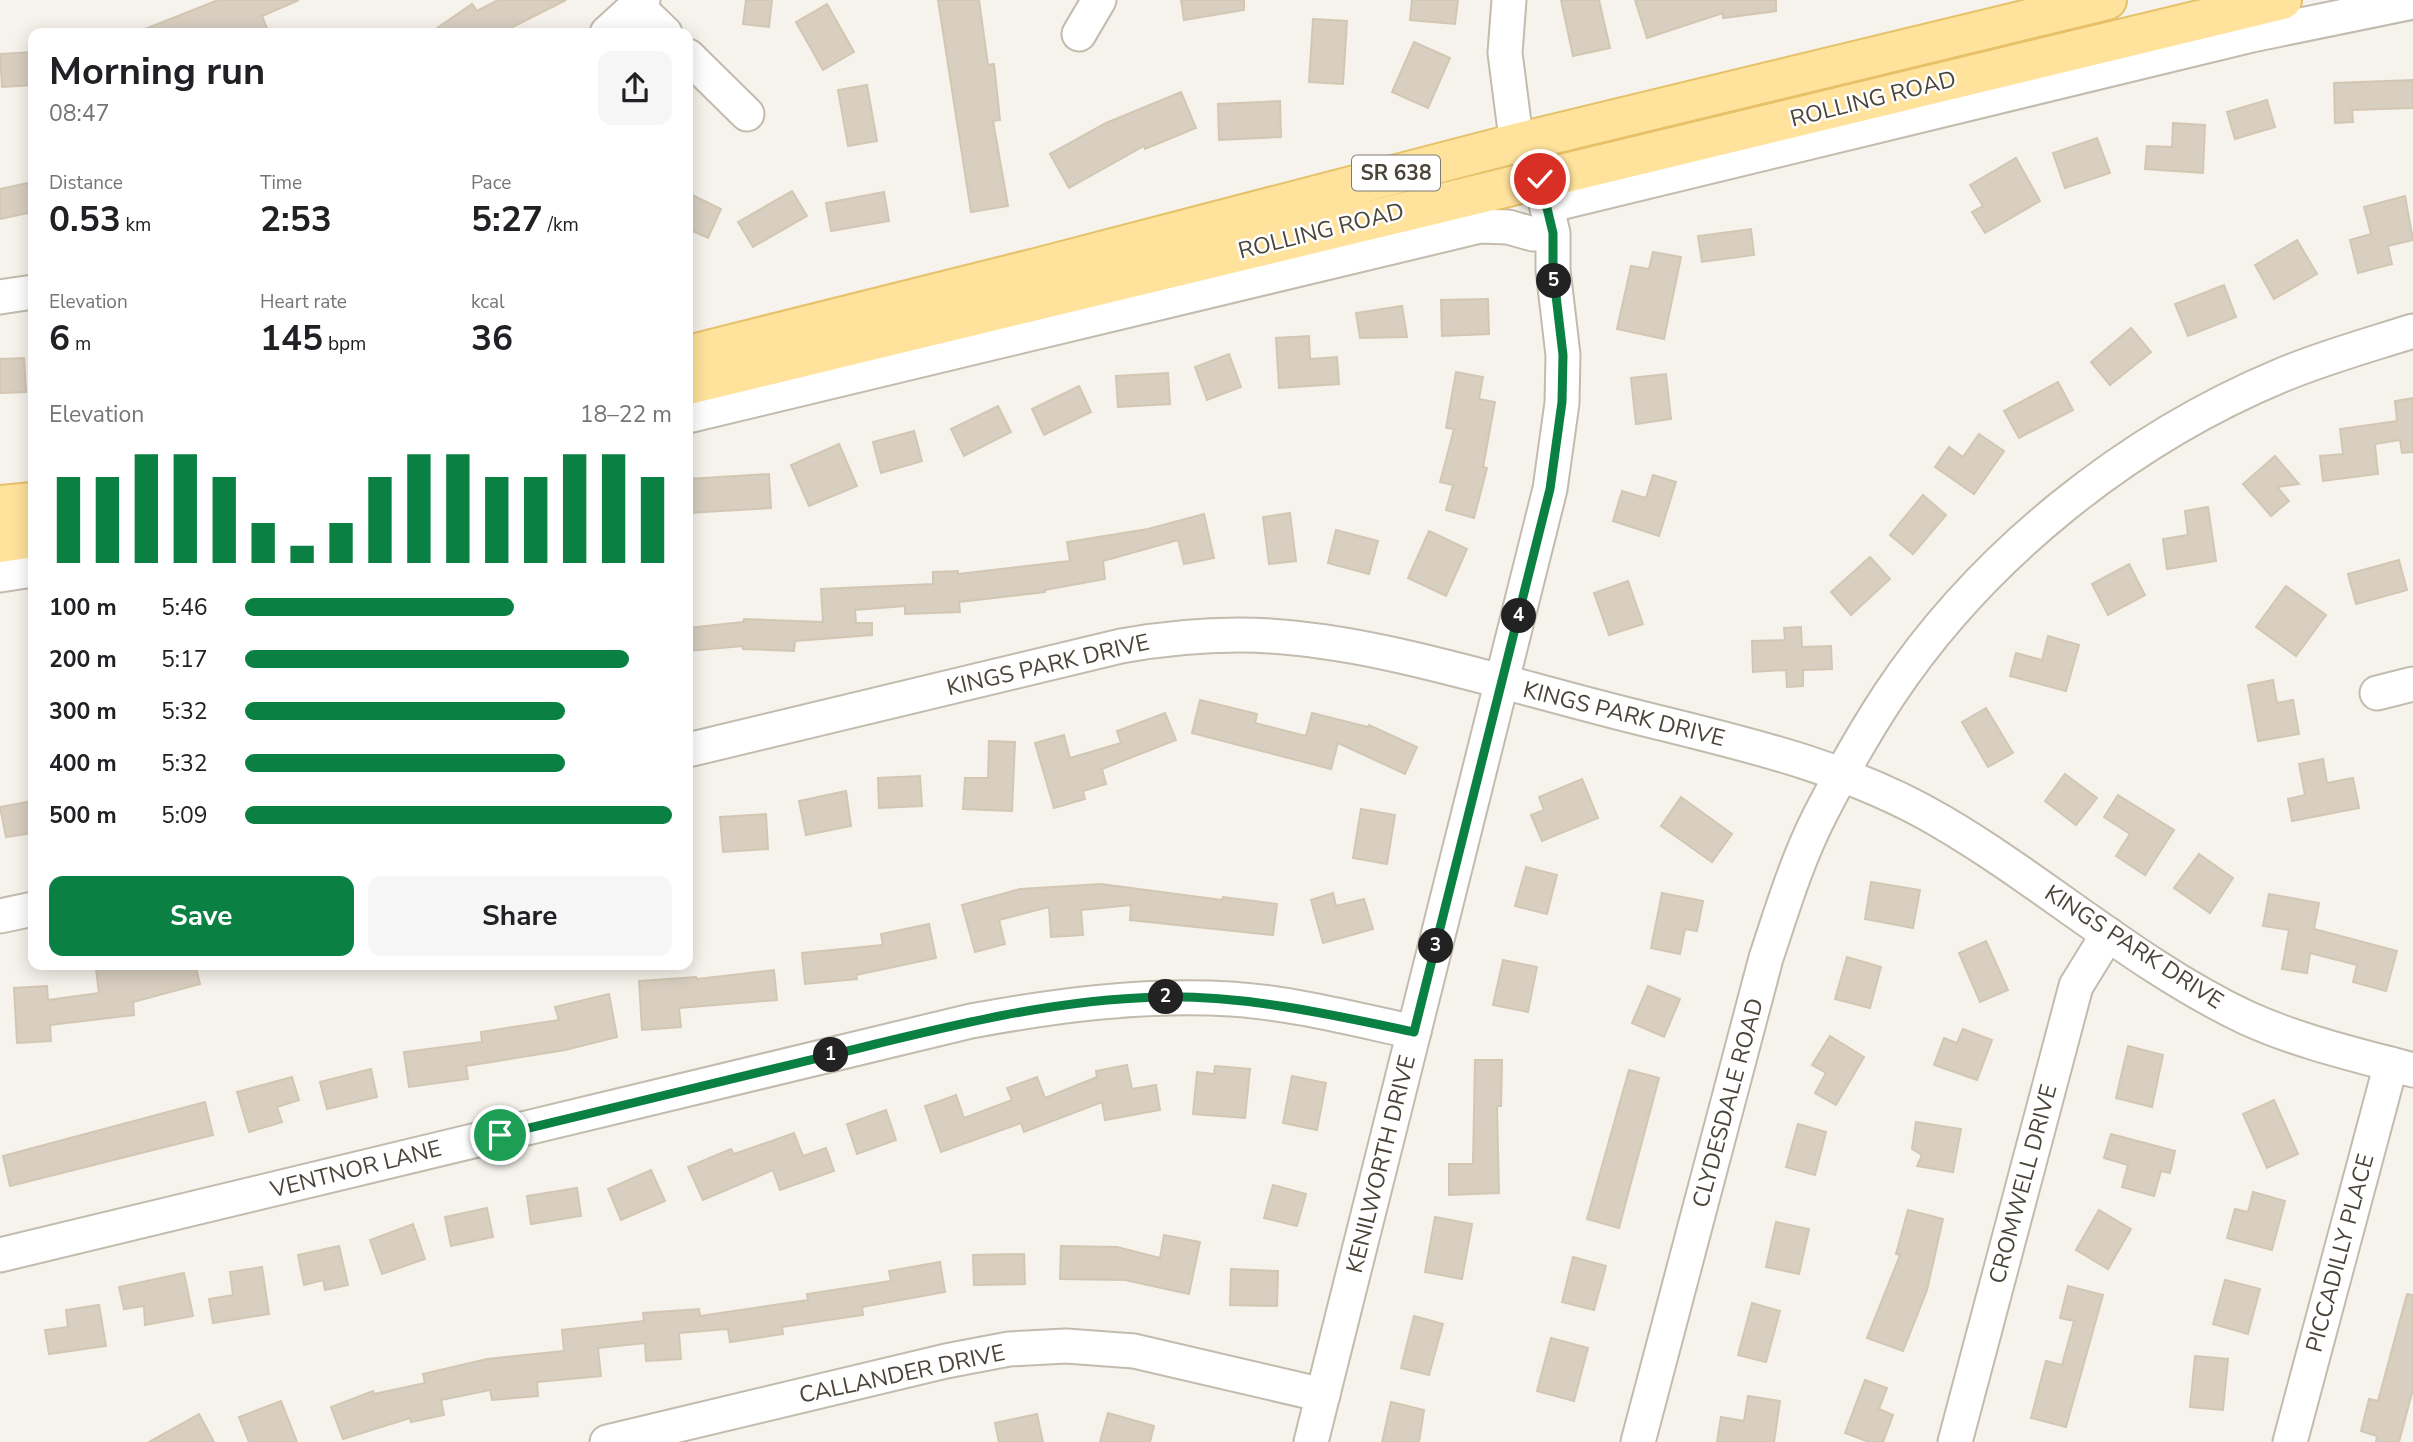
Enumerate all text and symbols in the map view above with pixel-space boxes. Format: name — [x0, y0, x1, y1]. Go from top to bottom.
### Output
text: Morning run — [49, 46, 265, 97]
button: share — [598, 51, 672, 125]
street label: ROLLING ROAD — [1787, 63, 1959, 135]
text: 08:47 — [49, 98, 109, 129]
pin — [1510, 149, 1570, 209]
road number: SR 638 — [1352, 156, 1440, 190]
icon: check — [1521, 160, 1559, 198]
text: Distance — [49, 170, 123, 196]
text: Time — [260, 170, 302, 196]
text: Pace — [471, 170, 511, 196]
street label: ROLLING ROAD — [1235, 195, 1407, 267]
text: 0.53 — [49, 196, 121, 243]
text: 2:53 — [260, 196, 332, 243]
text: 5:27 — [471, 196, 543, 243]
text: km — [121, 212, 151, 238]
text: /km — [543, 212, 579, 238]
pin: 5 — [1536, 264, 1572, 298]
text: 5 — [1548, 267, 1559, 293]
text: Elevation — [49, 289, 128, 315]
text: Heart rate — [260, 289, 347, 315]
text: kcal — [471, 289, 505, 315]
text: 6 — [49, 315, 70, 362]
text: 145 — [260, 315, 323, 362]
text: 36 — [471, 315, 513, 362]
text: m — [70, 331, 91, 357]
text: bpm — [323, 331, 366, 357]
text: Elevation — [49, 399, 144, 430]
text: 18–22 m — [580, 399, 672, 430]
text: 100 m — [49, 592, 117, 623]
text: 5:46 — [161, 592, 208, 623]
pin: 4 — [1502, 598, 1536, 634]
text: 4 — [1513, 602, 1524, 628]
street label: KINGS PARK DRIVE — [944, 627, 1152, 703]
text: 200 m — [49, 644, 117, 675]
text: 5:17 — [161, 644, 208, 675]
street label: KINGS PARK DRIVE — [1520, 674, 1728, 754]
text: 300 m — [49, 696, 117, 727]
text: 5:32 — [161, 696, 208, 727]
text: 400 m — [49, 748, 117, 779]
text: 5:32 — [161, 748, 208, 779]
text: 500 m — [49, 800, 117, 831]
text: 5:09 — [161, 800, 208, 831]
button: Save — [49, 876, 354, 956]
button: Share — [368, 876, 672, 956]
street label: KINGS PARK DRIVE — [2039, 878, 2229, 1016]
pin: 3 — [1418, 928, 1454, 964]
text: 3 — [1430, 932, 1441, 958]
pin: 2 — [1148, 979, 1184, 1014]
text: 2 — [1160, 983, 1171, 1009]
street label: CLYDESDALE ROAD — [1685, 995, 1771, 1211]
pin: 1 — [814, 1038, 848, 1072]
text: 1 — [825, 1041, 836, 1067]
street label: KENILWORTH DRIVE — [1339, 1052, 1423, 1276]
street label: CROMWELL DRIVE — [1981, 1081, 2065, 1287]
pin — [470, 1105, 530, 1165]
icon: arrive — [481, 1116, 519, 1154]
street label: VENTNOR LANE — [266, 1133, 445, 1205]
street label: PICCADILLY PLACE — [2299, 1150, 2381, 1356]
street label: CALLANDER DRIVE — [796, 1337, 1008, 1411]

